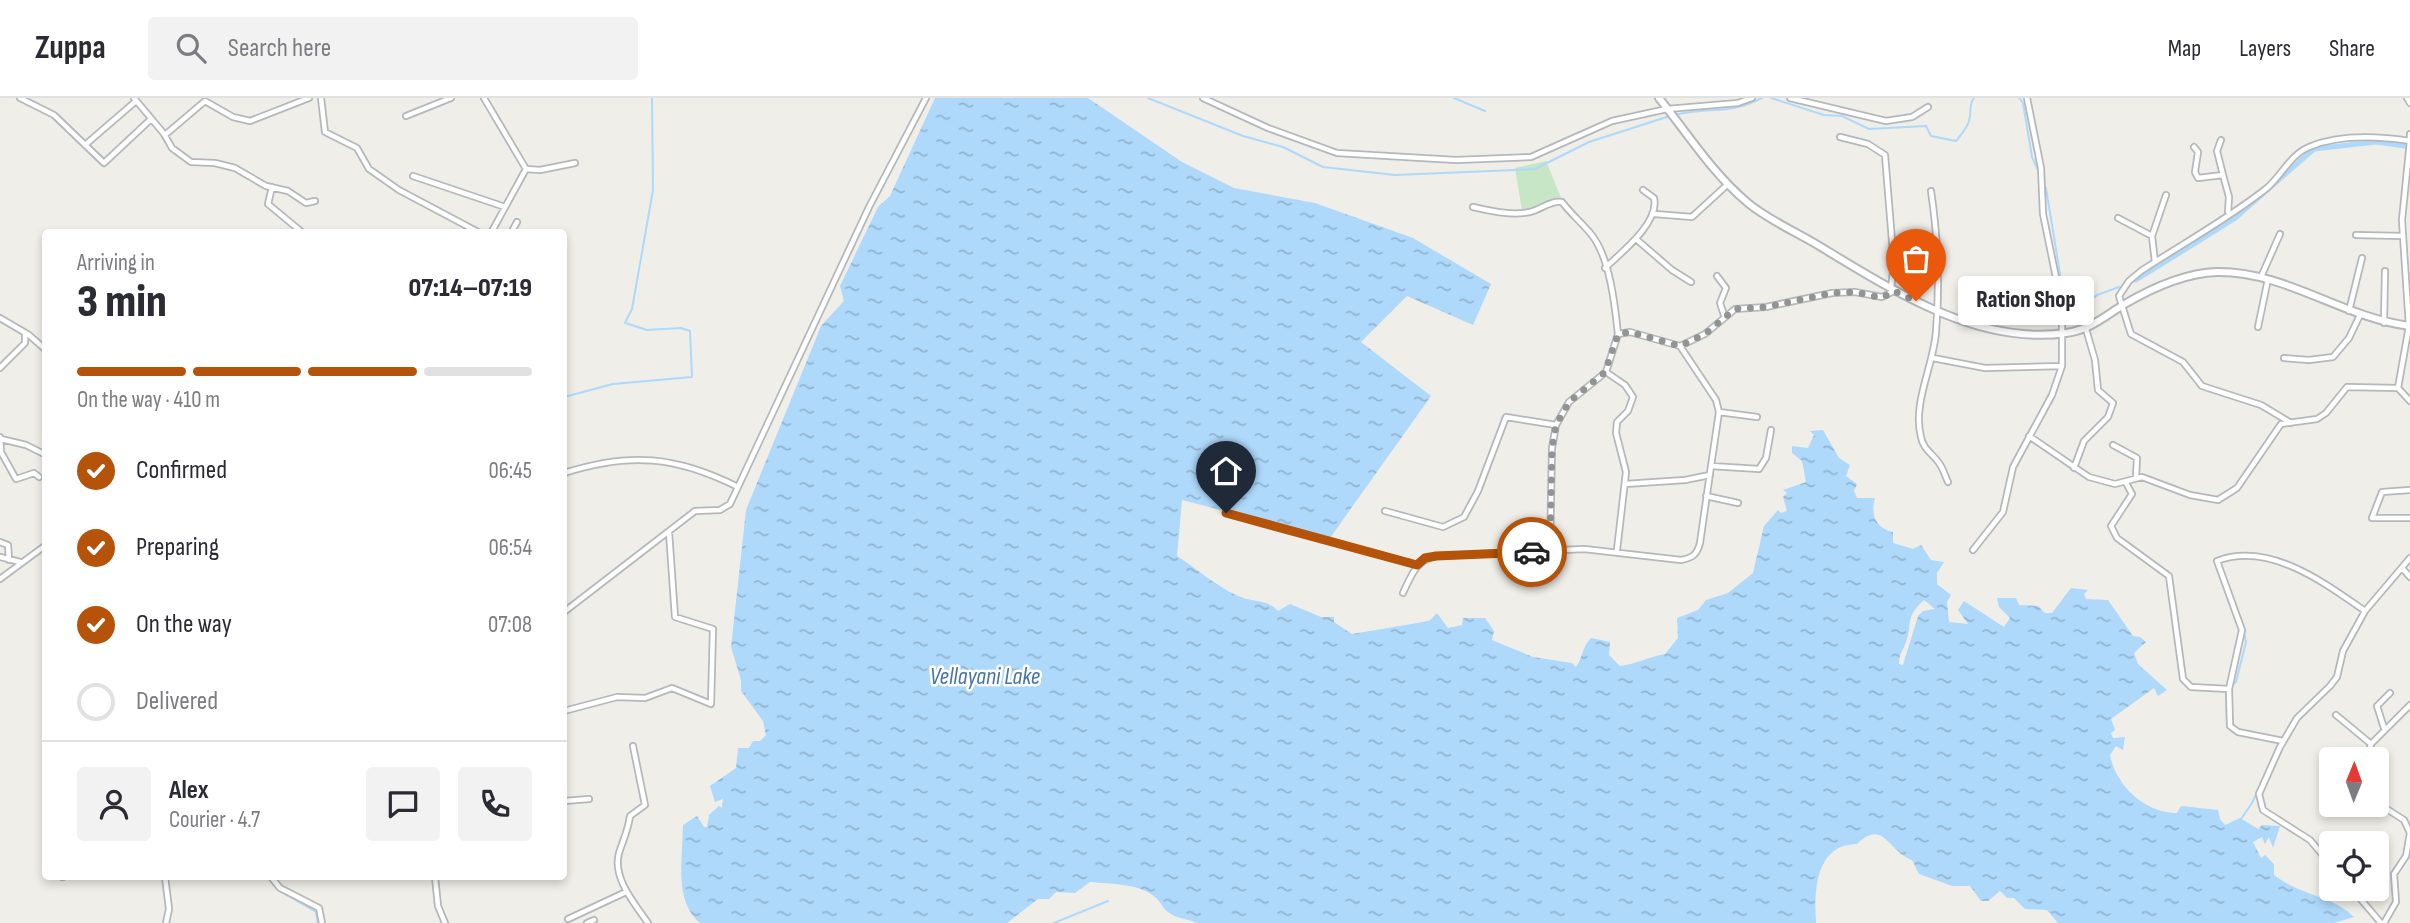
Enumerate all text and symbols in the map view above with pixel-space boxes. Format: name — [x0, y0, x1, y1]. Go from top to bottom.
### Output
search box — [148, 17, 638, 80]
text: Zuppa — [35, 28, 106, 68]
icon: search — [172, 29, 210, 67]
text: Search here — [228, 33, 331, 64]
text: Map — [2168, 34, 2201, 63]
text: Layers — [2239, 34, 2291, 63]
text: Share — [2329, 34, 2375, 63]
pin — [1886, 229, 1946, 301]
icon: bag — [1897, 240, 1935, 278]
text: Arriving in — [77, 249, 155, 277]
text: 07:14–07:19 — [408, 273, 532, 304]
text: 3 min — [77, 275, 167, 330]
callout: Ration Shop — [1958, 276, 2094, 326]
text: Ration Shop — [1976, 286, 2076, 314]
text: On the way · 410 m — [77, 386, 220, 414]
pin — [1196, 441, 1256, 513]
icon: check — [77, 452, 115, 490]
icon: home — [1207, 452, 1245, 490]
text: Confirmed — [136, 455, 227, 486]
text: 06:45 — [488, 457, 532, 485]
courier — [1497, 517, 1567, 587]
icon: check — [77, 529, 115, 567]
text: Preparing — [136, 532, 219, 563]
icon: car — [1513, 533, 1551, 571]
text: 06:54 — [488, 534, 532, 562]
icon: check — [77, 606, 115, 644]
text: On the way — [136, 609, 232, 640]
text: 07:08 — [488, 611, 532, 639]
water label: Vellayani Lake — [930, 662, 1040, 691]
text: Delivered — [136, 686, 218, 717]
north arrow — [2319, 747, 2389, 817]
map controls — [2319, 747, 2389, 901]
button: person — [77, 767, 151, 841]
button: chat — [366, 767, 440, 841]
button: phone — [458, 767, 532, 841]
text: Alex — [169, 775, 209, 806]
text: Courier · 4.7 — [169, 806, 260, 834]
button: locate — [2319, 831, 2389, 901]

